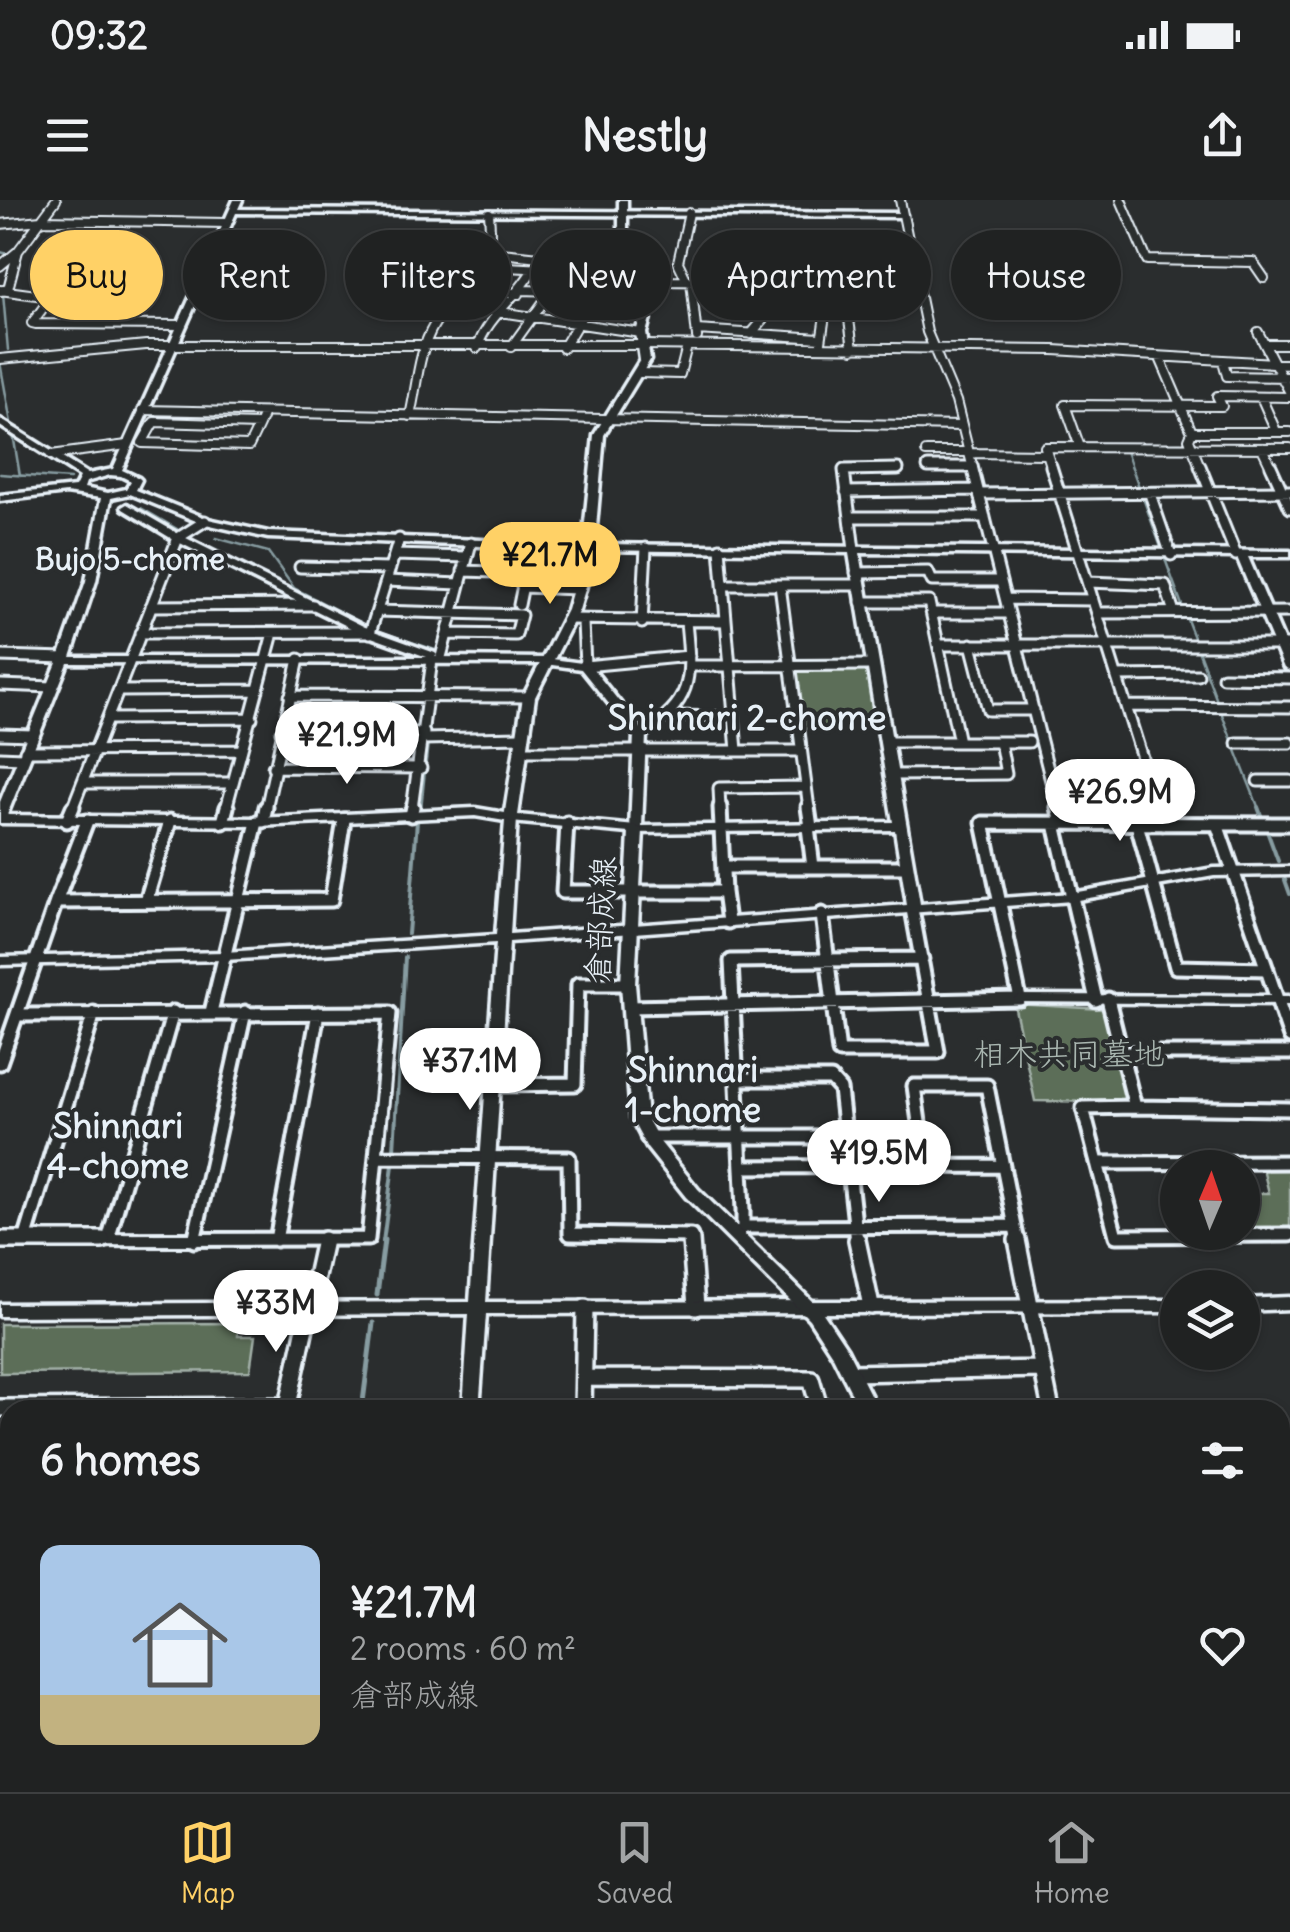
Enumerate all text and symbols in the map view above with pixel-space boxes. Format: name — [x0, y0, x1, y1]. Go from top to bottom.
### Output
text: 09:32 — [50, 12, 148, 59]
text: Nestly — [582, 107, 708, 163]
icon: menu — [40, 108, 95, 163]
icon: share — [1195, 108, 1250, 163]
chip: Buy — [30, 230, 163, 320]
chip: Rent — [183, 230, 325, 320]
chip: Filters — [345, 230, 511, 320]
chip: New — [531, 230, 671, 320]
chip: Apartment — [691, 230, 931, 320]
chip: House — [951, 230, 1121, 320]
pin: ¥21.7M — [469, 522, 631, 607]
text: ¥21.7M — [501, 534, 599, 575]
district label: Bujo 5-chome — [35, 540, 225, 578]
district label: Shinnari 2-chome — [608, 695, 886, 739]
pin: ¥21.9M — [266, 702, 428, 787]
text: ¥21.9M — [297, 714, 397, 755]
pin: ¥26.9M — [1039, 759, 1201, 844]
text: ¥26.9M — [1067, 771, 1173, 812]
street label: 倉部成線 — [576, 855, 624, 985]
pin: ¥37.1M — [389, 1028, 551, 1113]
park label: 相木共同墓地 — [973, 1033, 1165, 1074]
text: ¥37.1M — [422, 1040, 518, 1081]
district label: Shinnari 1-chome — [625, 1047, 761, 1131]
district label: Shinnari 4-chome — [47, 1103, 189, 1187]
pin: ¥19.5M — [798, 1120, 960, 1205]
text: ¥19.5M — [829, 1132, 929, 1173]
north arrow — [1160, 1150, 1260, 1250]
map controls — [1160, 1150, 1260, 1370]
pin: ¥33M — [217, 1270, 335, 1355]
button: layers — [1160, 1270, 1260, 1370]
text: ¥33M — [235, 1282, 317, 1323]
icon: filters — [1195, 1433, 1250, 1488]
text: 6 homes — [40, 1434, 201, 1486]
text: ¥21.7M — [350, 1576, 478, 1628]
icon: home — [120, 1585, 240, 1705]
icon: heart — [1195, 1618, 1250, 1673]
text: 2 rooms · 60 m² — [350, 1628, 576, 1669]
text: 倉部成線 — [350, 1674, 478, 1715]
tab: Map — [180, 1815, 235, 1911]
tab: Saved — [596, 1815, 673, 1911]
tab: Home — [1034, 1815, 1110, 1911]

